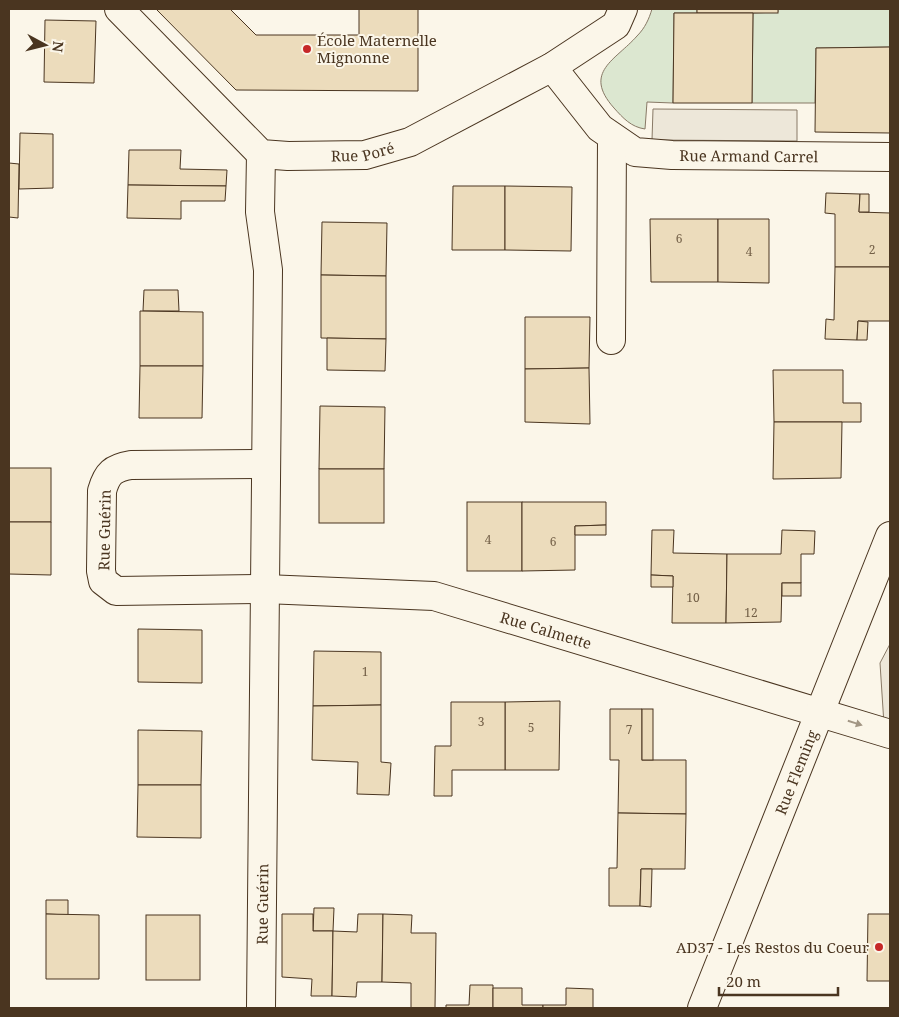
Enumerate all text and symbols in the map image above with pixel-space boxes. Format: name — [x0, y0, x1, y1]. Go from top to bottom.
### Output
north arrow — [20, 20, 70, 70]
place label: École Maternelle Mignonne — [317, 30, 437, 67]
text: N — [48, 40, 69, 53]
marker: École Maternelle Mignonne — [301, 43, 313, 55]
street label: Rue Poré — [331, 137, 397, 165]
street label: Rue Armand Carrel — [679, 145, 819, 166]
house number: 6 — [676, 230, 683, 247]
house number: 2 — [869, 241, 875, 258]
house number: 4 — [746, 243, 753, 260]
street label: Rue Guérin — [93, 489, 115, 571]
house number: 4 — [485, 531, 492, 548]
house number: 6 — [550, 533, 557, 550]
house number: 10 — [686, 589, 700, 606]
house number: 12 — [744, 604, 758, 621]
street label: Rue Calmette — [498, 607, 594, 653]
house number: 1 — [362, 663, 368, 680]
house number: 3 — [478, 713, 485, 730]
house number: 5 — [528, 719, 534, 736]
one-way arrow — [848, 720, 863, 728]
house number: 7 — [626, 721, 633, 738]
street label: Rue Fleming — [770, 727, 822, 817]
street label: Rue Guérin — [252, 863, 272, 945]
place label: AD37 - Les Restos du Coeur — [676, 937, 869, 957]
marker: AD37 - Les Restos du Coeur — [873, 941, 885, 953]
scale bar — [719, 964, 838, 996]
text: 20 m — [726, 971, 761, 991]

